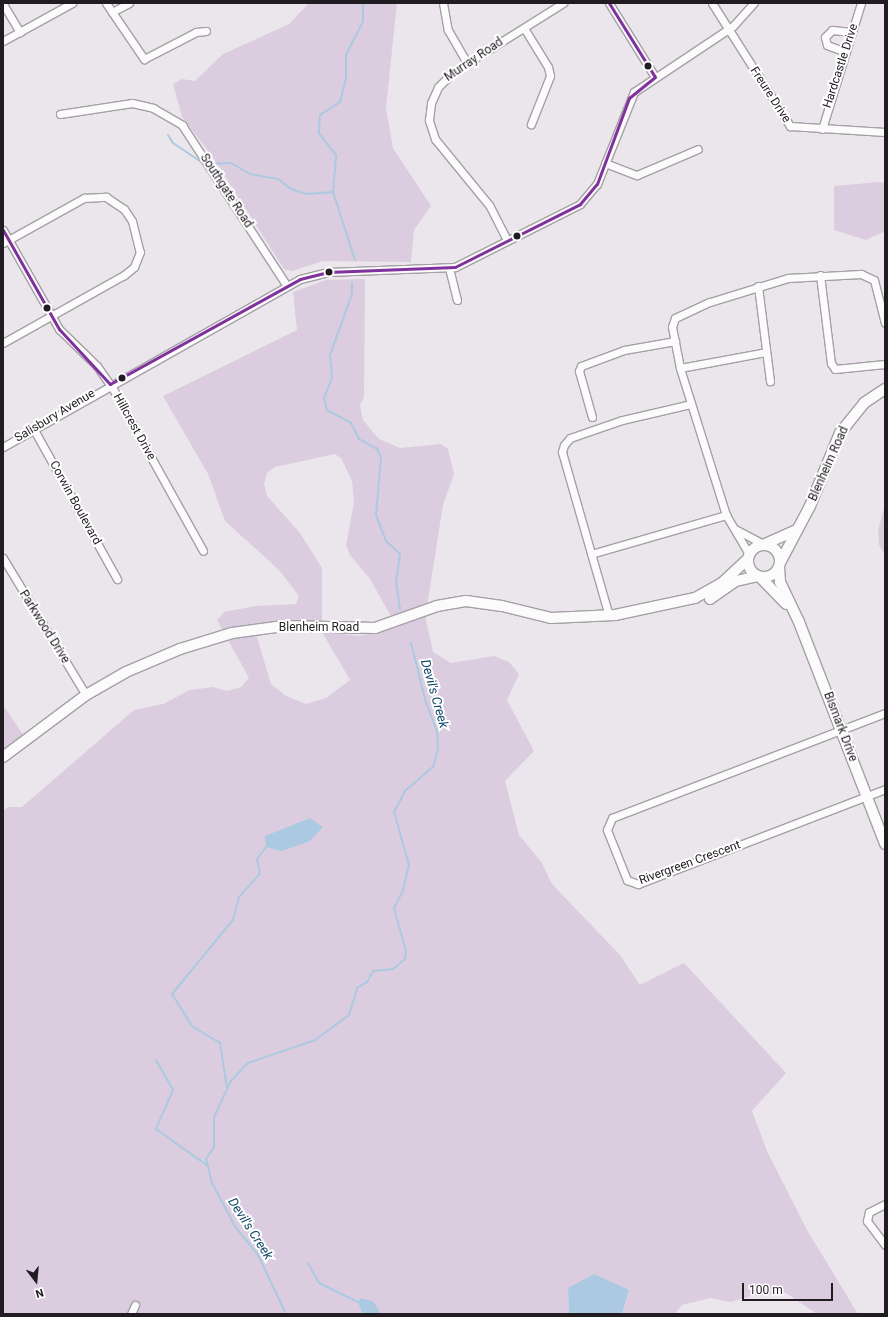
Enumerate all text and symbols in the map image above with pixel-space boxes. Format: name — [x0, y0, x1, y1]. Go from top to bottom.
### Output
street label: Hardcastle Drive — [821, 22, 861, 110]
street label: Murray Road — [442, 35, 506, 85]
unlabelled marker — [643, 61, 653, 71]
street label: Freure Drive — [747, 64, 793, 126]
street label: Southgate Road — [197, 151, 255, 231]
unlabelled marker — [512, 231, 522, 241]
unlabelled marker — [324, 267, 334, 277]
unlabelled marker — [42, 303, 52, 313]
unlabelled marker — [117, 373, 127, 383]
street label: Salisbury Avenue — [12, 386, 98, 446]
street label: Hillcrest Drive — [110, 391, 158, 463]
street label: Blenheim Road — [806, 424, 852, 504]
street label: Corwin Boulevard — [46, 459, 104, 547]
street label: Parkwood Drive — [16, 588, 72, 666]
street label: Blenheim Road — [279, 621, 359, 635]
water label: Devil's Creek — [417, 658, 451, 730]
street label: Bismark Drive — [820, 690, 860, 764]
street label: Rivergreen Crescent — [637, 838, 743, 888]
water label: Devil's Creek — [224, 1195, 276, 1263]
north arrow — [16, 1261, 56, 1301]
scale bar — [744, 1275, 835, 1301]
text: 100 m — [749, 1283, 783, 1297]
text: N — [34, 1286, 45, 1300]

